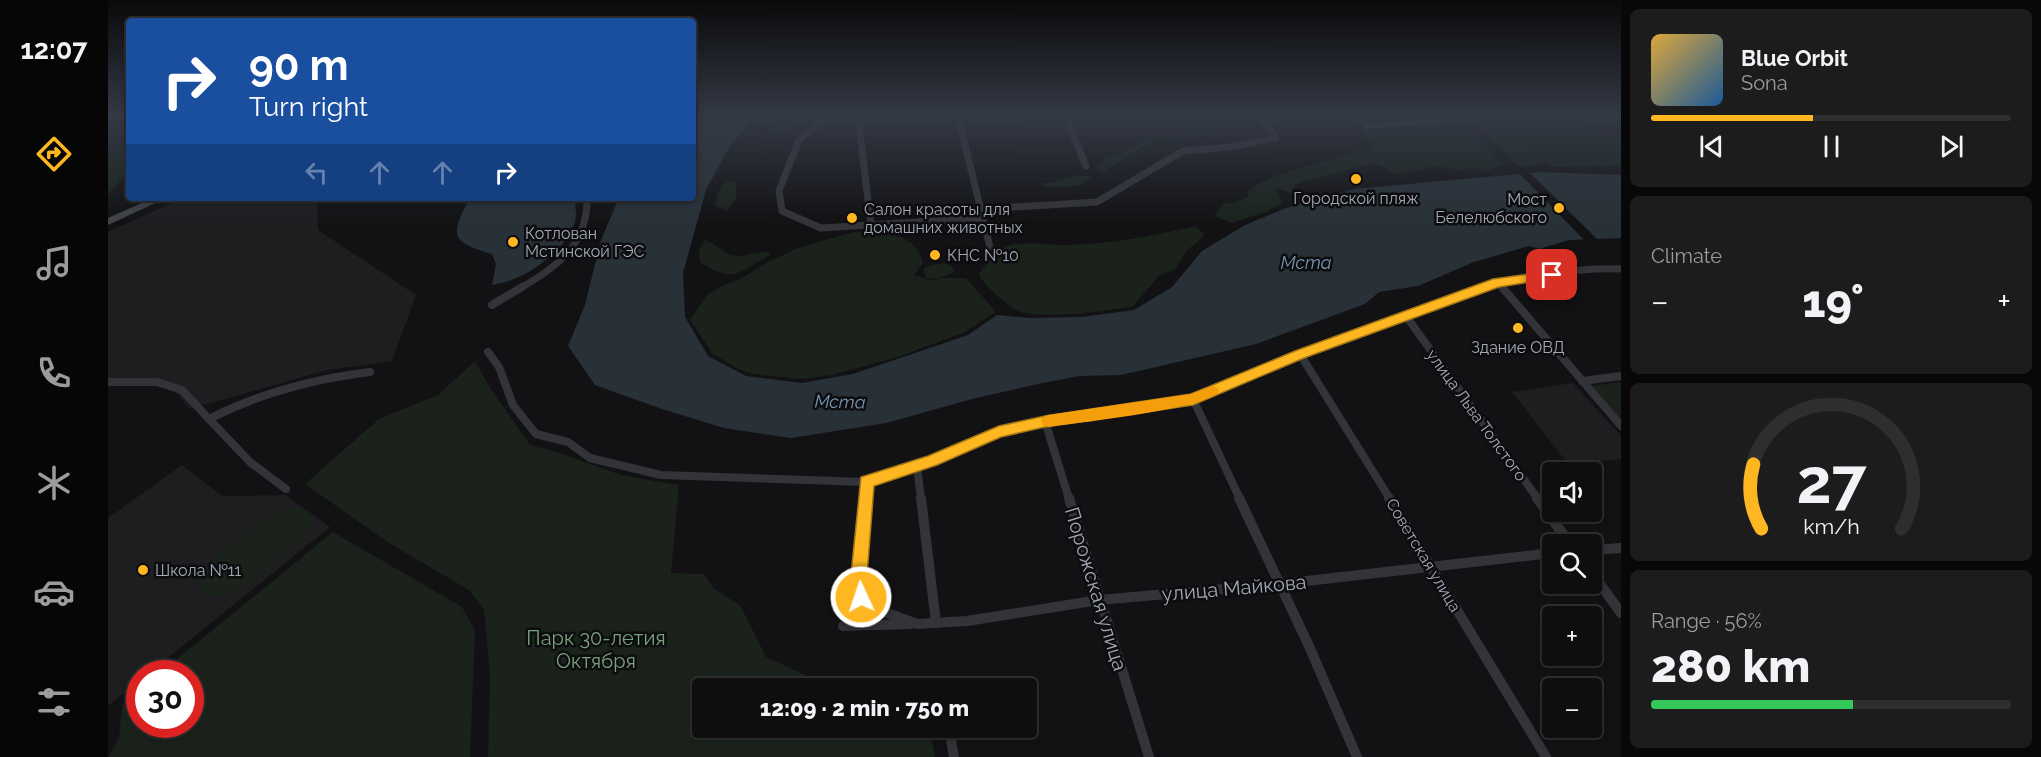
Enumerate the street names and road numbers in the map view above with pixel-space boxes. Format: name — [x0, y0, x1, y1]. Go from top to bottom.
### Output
street label: улица Льва Толстого — [1422, 346, 1531, 485]
street label: Советская улица — [1382, 495, 1465, 615]
street label: Порожская улица — [1060, 504, 1132, 674]
street label: улица Майкова — [1161, 570, 1307, 606]

